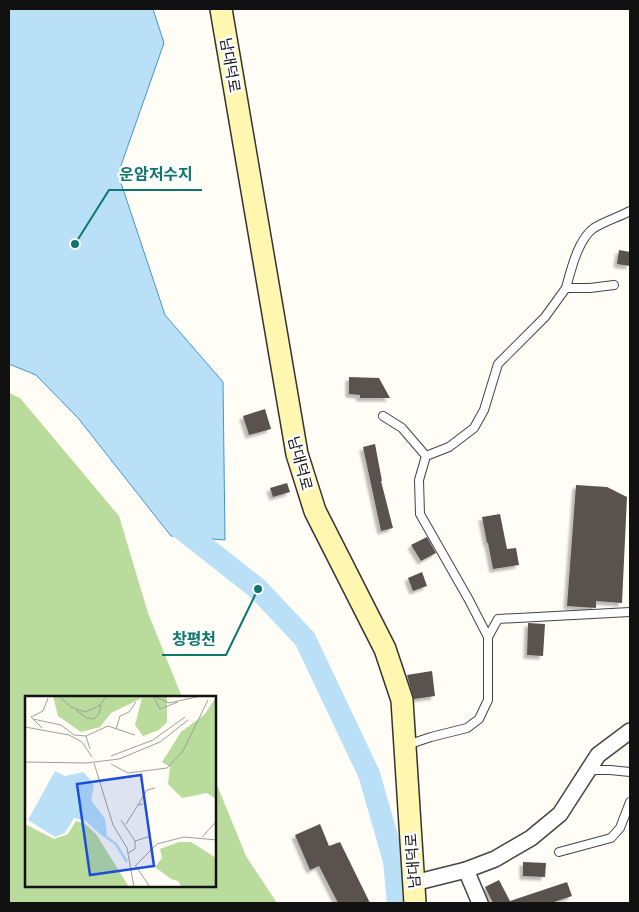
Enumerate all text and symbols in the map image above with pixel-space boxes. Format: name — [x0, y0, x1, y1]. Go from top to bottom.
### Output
street label: 남대덕로 — [216, 36, 246, 94]
callout: 운암저수지 — [109, 159, 202, 190]
text: 운암저수지 — [119, 163, 193, 185]
street label: 남대덕로 — [284, 434, 318, 492]
callout: 창평천 — [162, 624, 226, 655]
text: 창평천 — [172, 628, 216, 650]
inset map — [25, 696, 216, 887]
street label: 남대덕로 — [400, 833, 424, 889]

